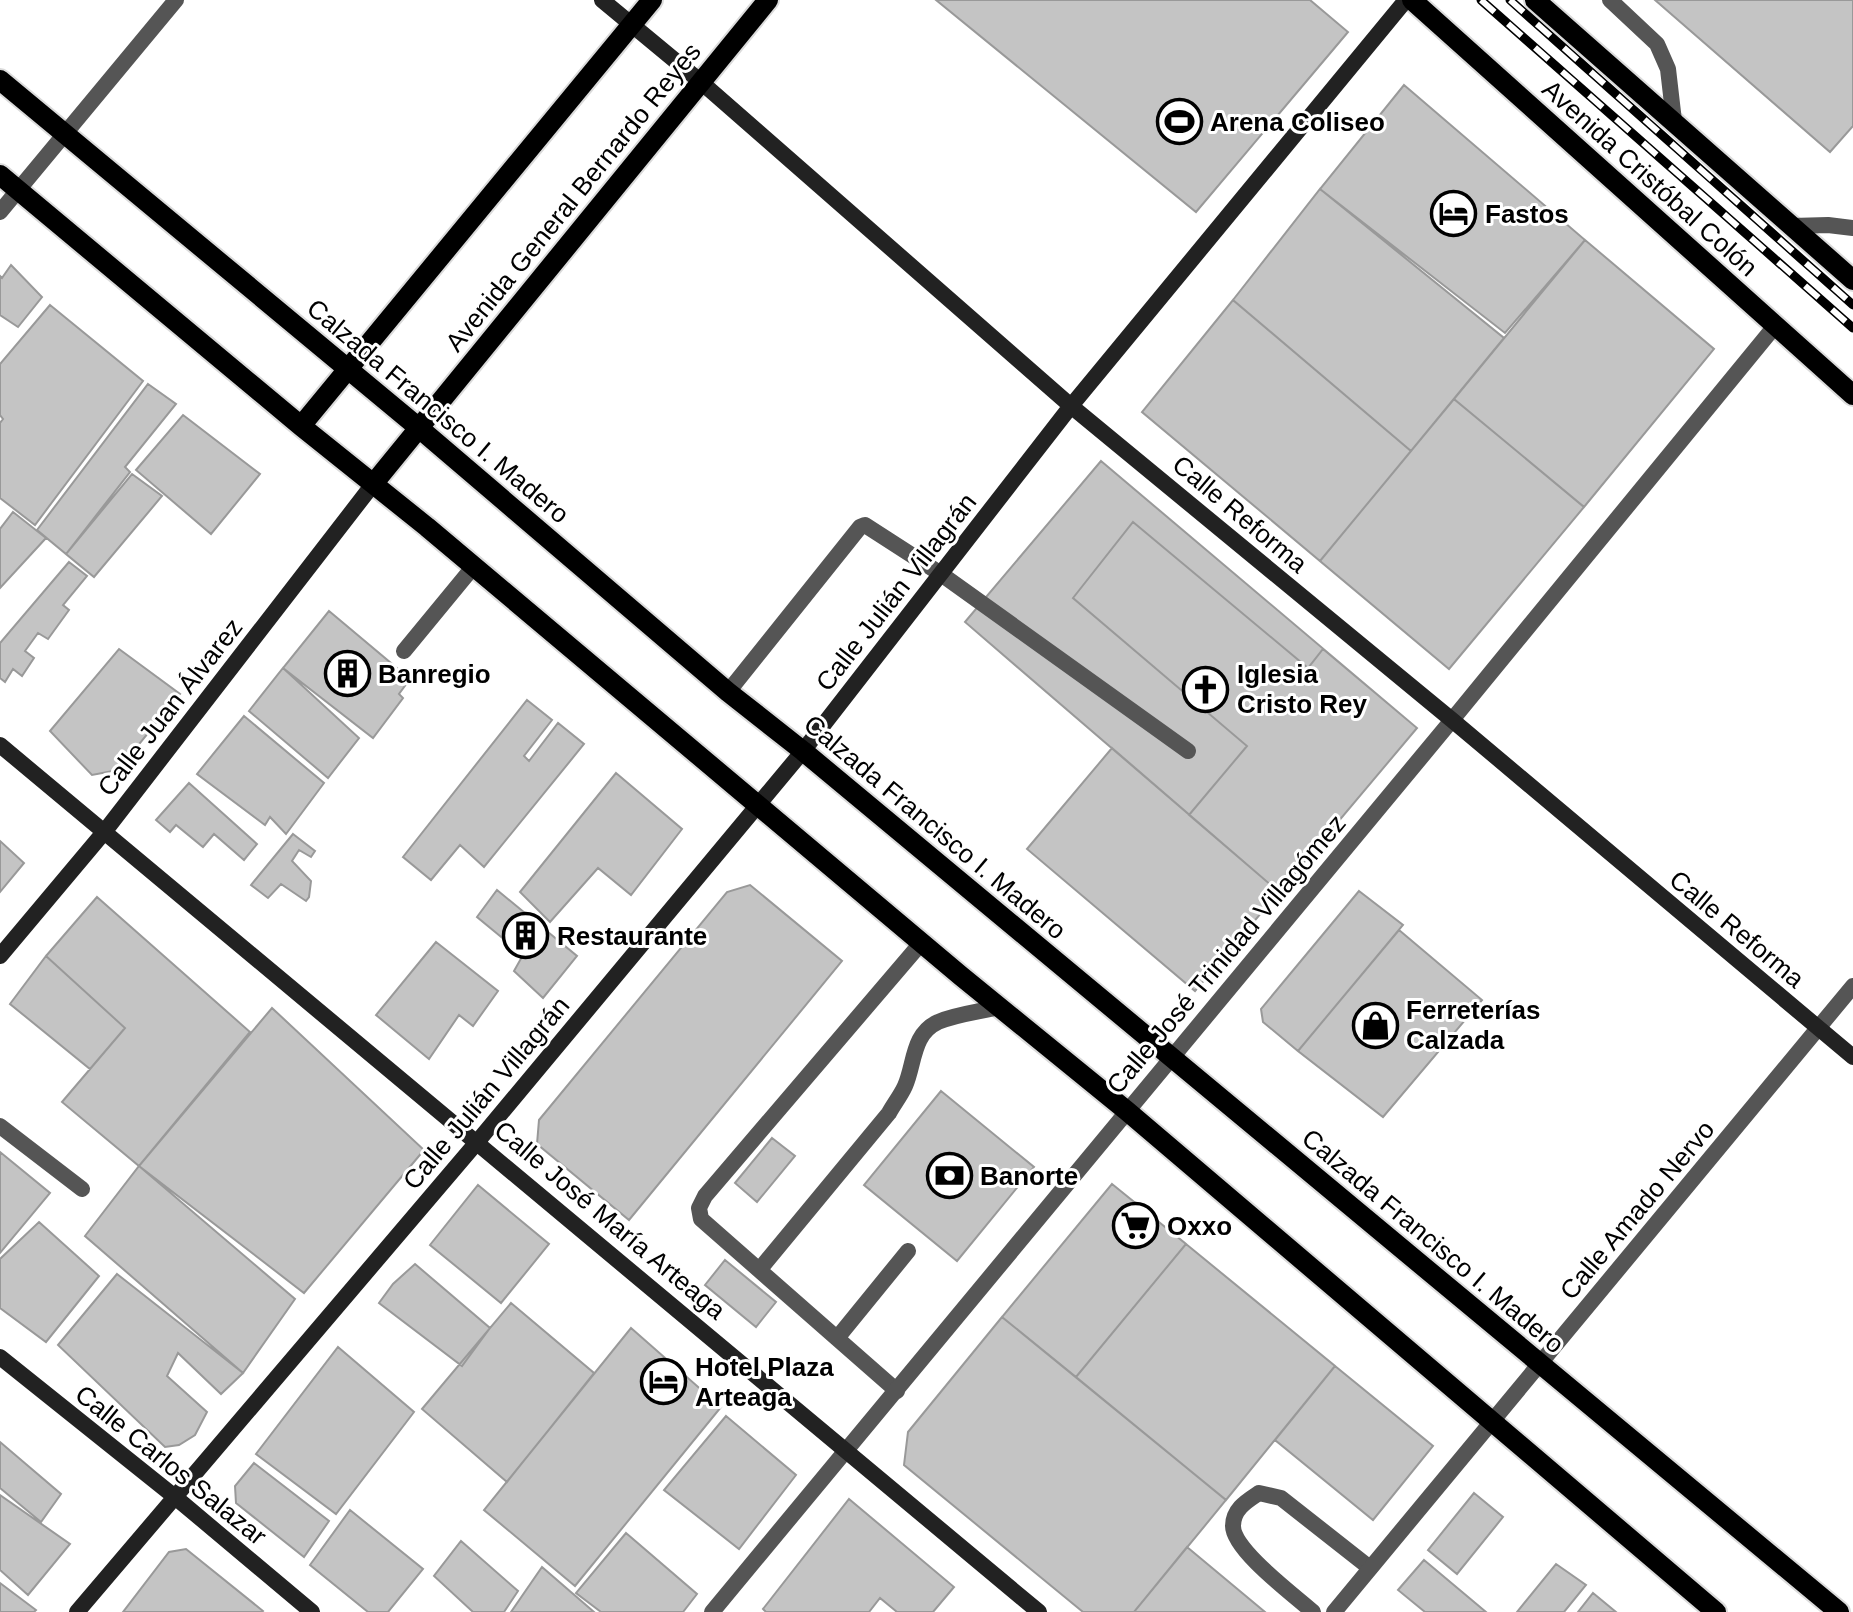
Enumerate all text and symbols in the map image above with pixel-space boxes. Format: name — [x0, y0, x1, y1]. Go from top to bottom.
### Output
street label: Avenida General Bernardo Reyes — [439, 37, 707, 357]
street label: Avenida Cristóbal Colón — [1536, 74, 1764, 282]
sports icon: Arena Coliseo — [1155, 98, 1203, 146]
place label: Arena Coliseo — [1210, 107, 1385, 137]
hotel icon: Fastos — [1430, 190, 1478, 238]
place label: Fastos — [1485, 199, 1569, 229]
street label: Calzada Francisco I. Madero — [301, 293, 575, 529]
street label: Calle Reforma — [1167, 449, 1314, 579]
street label: Calle Julián Villagrán — [810, 487, 982, 697]
street label: Calle Juan Álvarez — [91, 612, 249, 802]
building icon: Banregio — [323, 650, 371, 698]
place label: Banregio — [378, 659, 491, 689]
place label: Iglesia Cristo Rey — [1237, 659, 1368, 719]
church icon: Iglesia Cristo Rey — [1182, 665, 1230, 713]
street label: Calzada Francisco I. Madero — [798, 709, 1072, 945]
street label: Calle José Trinidad Villagómez — [1100, 808, 1352, 1100]
street label: Calle Reforma — [1664, 864, 1811, 994]
building icon: Restaurante — [502, 912, 550, 960]
place label: Restaurante — [557, 921, 707, 951]
street label: Calle Julián Villagrán — [397, 991, 575, 1195]
place label: Ferreterías Calzada — [1406, 995, 1540, 1055]
shop icon: Ferreterías Calzada — [1351, 1001, 1399, 1049]
street label: Calle José María Arteaga — [489, 1115, 732, 1326]
street label: Calle Amado Nervo — [1554, 1115, 1720, 1305]
street label: Calzada Francisco I. Madero — [1296, 1123, 1570, 1359]
bank icon: Banorte — [925, 1152, 973, 1200]
place label: Banorte — [980, 1161, 1078, 1191]
supermarket icon: Oxxo — [1112, 1202, 1160, 1250]
place label: Oxxo — [1167, 1211, 1232, 1241]
place label: Hotel Plaza Arteaga — [695, 1352, 834, 1412]
hotel icon: Hotel Plaza Arteaga — [640, 1358, 688, 1406]
street label: Calle Carlos Salazar — [69, 1379, 273, 1551]

